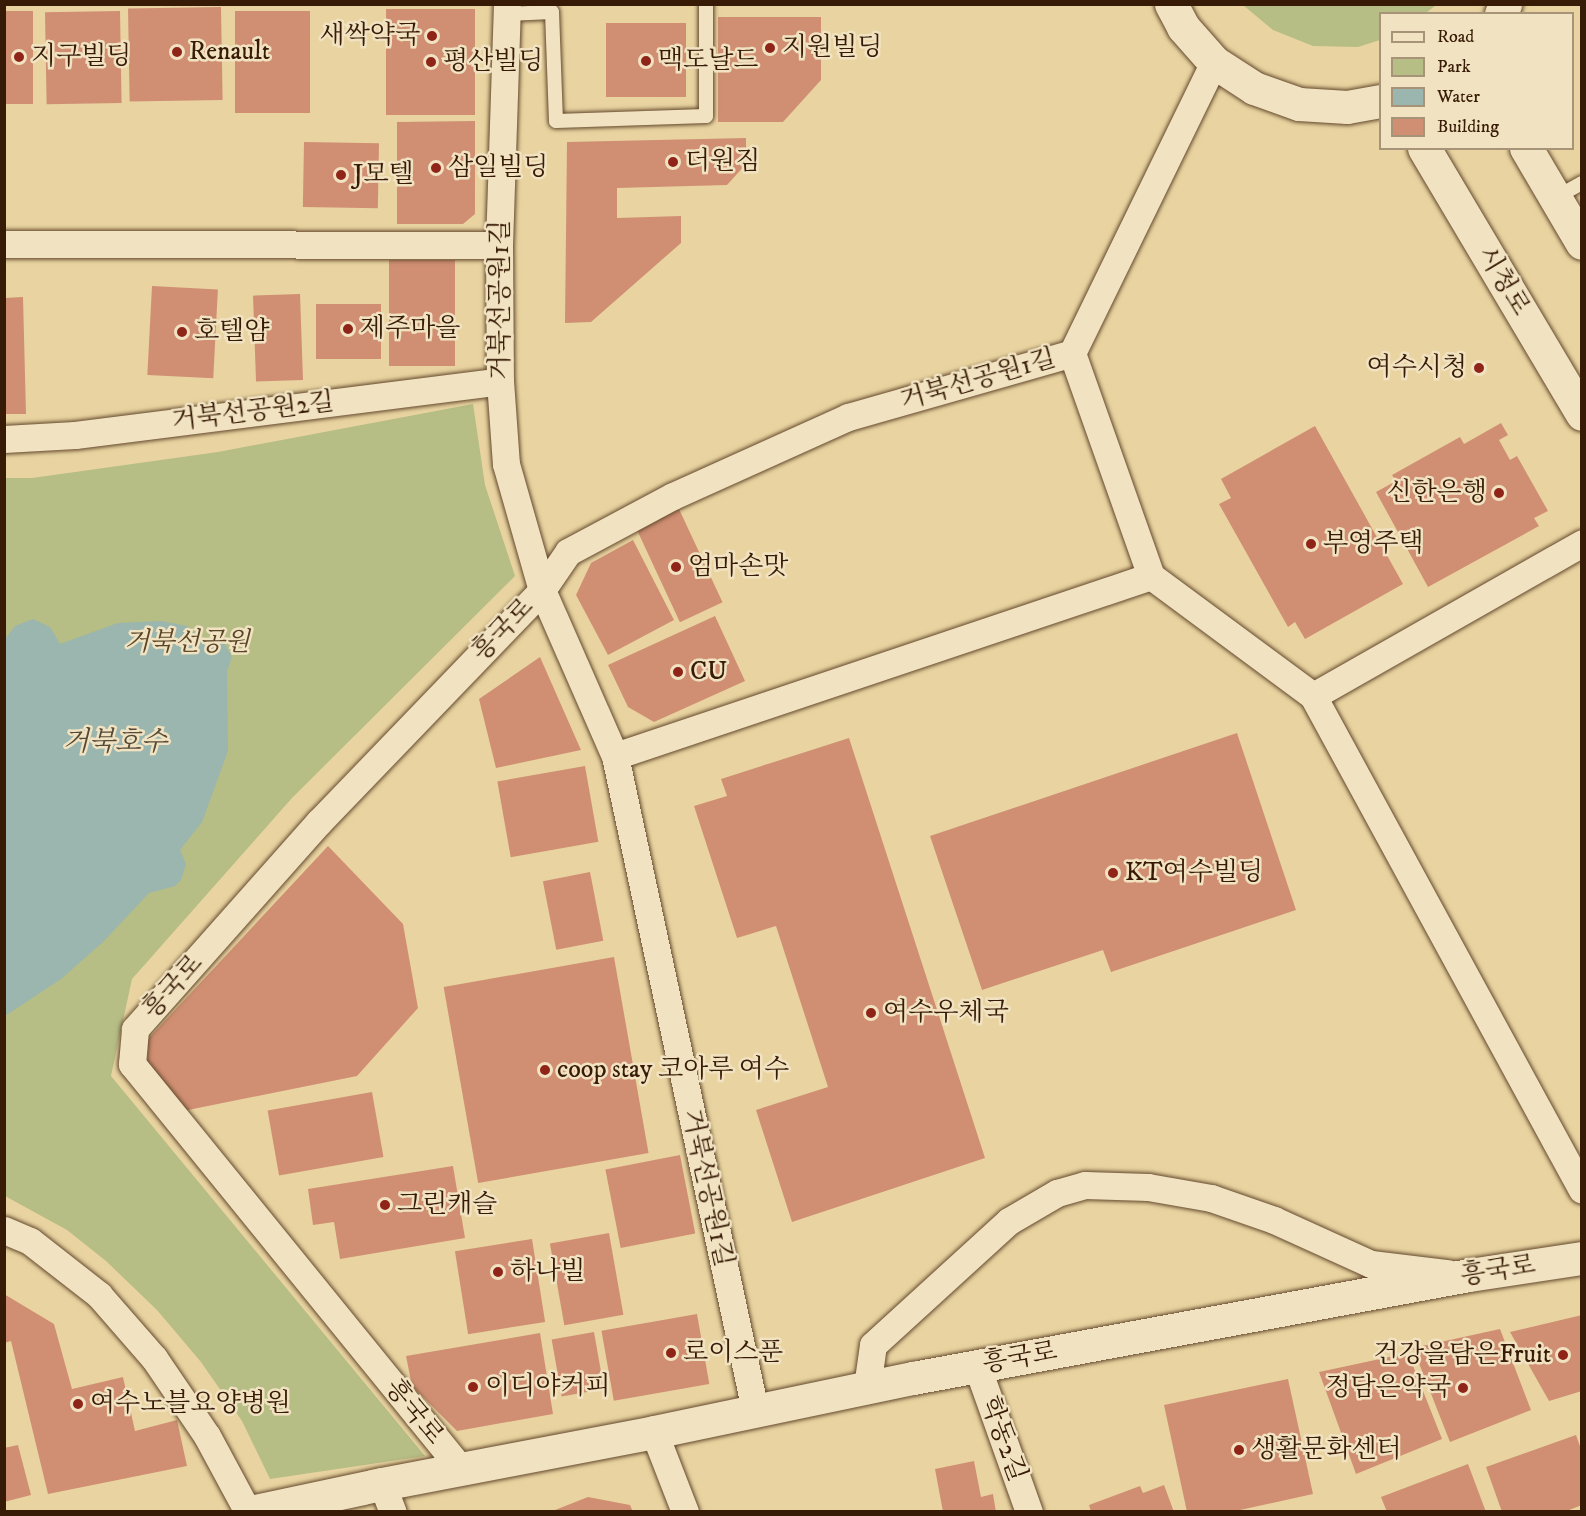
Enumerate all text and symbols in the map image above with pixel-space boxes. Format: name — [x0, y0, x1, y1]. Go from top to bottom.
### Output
legend — [1379, 12, 1574, 150]
place label: 새싹약국 — [320, 20, 420, 52]
text: Road — [1437, 26, 1474, 48]
marker: 새싹약국 — [425, 29, 439, 43]
place label: 지원빌딩 — [782, 32, 882, 64]
place label: Renault — [189, 36, 270, 68]
place label: 지구빌딩 — [31, 41, 131, 73]
marker: 지원빌딩 — [763, 41, 777, 55]
marker: Renault — [170, 45, 184, 59]
place label: 맥도날드 — [658, 45, 758, 77]
place label: 평산빌딩 — [443, 46, 543, 78]
marker: 지구빌딩 — [12, 50, 26, 64]
marker: 맥도날드 — [639, 54, 653, 68]
marker: 평산빌딩 — [424, 55, 438, 69]
text: Park — [1437, 56, 1471, 78]
text: Water — [1437, 86, 1480, 108]
text: Building — [1437, 116, 1499, 138]
place label: 더원짐 — [685, 146, 760, 178]
place label: 삼일빌딩 — [448, 152, 548, 184]
marker: 더원짐 — [666, 155, 680, 169]
place label: J모텔 — [353, 159, 414, 191]
marker: 삼일빌딩 — [429, 161, 443, 175]
marker: J모텔 — [334, 168, 348, 182]
street label: 거북선공원1길 — [485, 220, 517, 380]
street label: 시청로 — [1470, 241, 1536, 321]
place label: 제주마을 — [360, 313, 460, 345]
place label: 호텔얌 — [194, 316, 269, 348]
marker: 제주마을 — [341, 322, 355, 336]
marker: 호텔얌 — [175, 325, 189, 339]
street label: 거북선공원1길 — [897, 343, 1059, 417]
place label: 여수시청 — [1367, 352, 1467, 384]
marker: 여수시청 — [1472, 361, 1486, 375]
street label: 거북선공원2길 — [170, 387, 336, 437]
place label: 신한은행 — [1387, 477, 1487, 509]
marker: 신한은행 — [1492, 486, 1506, 500]
place label: 부영주택 — [1323, 528, 1423, 560]
marker: 부영주택 — [1304, 537, 1318, 551]
place label: 엄마손맛 — [688, 551, 788, 583]
marker: 엄마손맛 — [669, 560, 683, 574]
street label: 흥국로 — [466, 592, 540, 668]
park label: 거북선공원 — [124, 627, 250, 659]
place label: CU — [690, 656, 727, 688]
marker: CU — [671, 665, 685, 679]
water label: 거북호수 — [63, 727, 167, 759]
place label: KT여수빌딩 — [1125, 857, 1263, 889]
marker: KT여수빌딩 — [1106, 866, 1120, 880]
street label: 흥국로 — [136, 949, 210, 1025]
place label: 여수우체국 — [883, 997, 1009, 1029]
marker: 여수우체국 — [864, 1006, 878, 1020]
place label: coop stay 코아루 여수 — [557, 1054, 789, 1086]
marker: coop stay 코아루 여수 — [538, 1063, 552, 1077]
street label: 거북선공원1길 — [675, 1106, 739, 1270]
place label: 그린캐슬 — [397, 1189, 497, 1221]
marker: 그린캐슬 — [378, 1198, 392, 1212]
street label: 흥국로 — [1458, 1250, 1538, 1292]
place label: 하나빌 — [510, 1256, 585, 1288]
marker: 하나빌 — [491, 1265, 505, 1279]
street label: 흥국로 — [980, 1336, 1060, 1380]
place label: 로이스푼 — [683, 1337, 783, 1369]
place label: 건강을담은Fruit — [1374, 1339, 1551, 1371]
marker: 로이스푼 — [664, 1346, 678, 1360]
marker: 건강을담은Fruit — [1556, 1348, 1570, 1362]
place label: 이디야커피 — [485, 1371, 611, 1403]
place label: 정담은약국 — [1325, 1372, 1451, 1404]
street label: 흥국로 — [378, 1373, 450, 1451]
marker: 이디야커피 — [466, 1380, 480, 1394]
marker: 정담은약국 — [1456, 1381, 1470, 1395]
place label: 여수노블요양병원 — [90, 1388, 291, 1420]
street label: 학동2길 — [973, 1392, 1033, 1486]
marker: 여수노블요양병원 — [71, 1397, 85, 1411]
place label: 생활문화센터 — [1251, 1434, 1402, 1466]
marker: 생활문화센터 — [1232, 1443, 1246, 1457]

